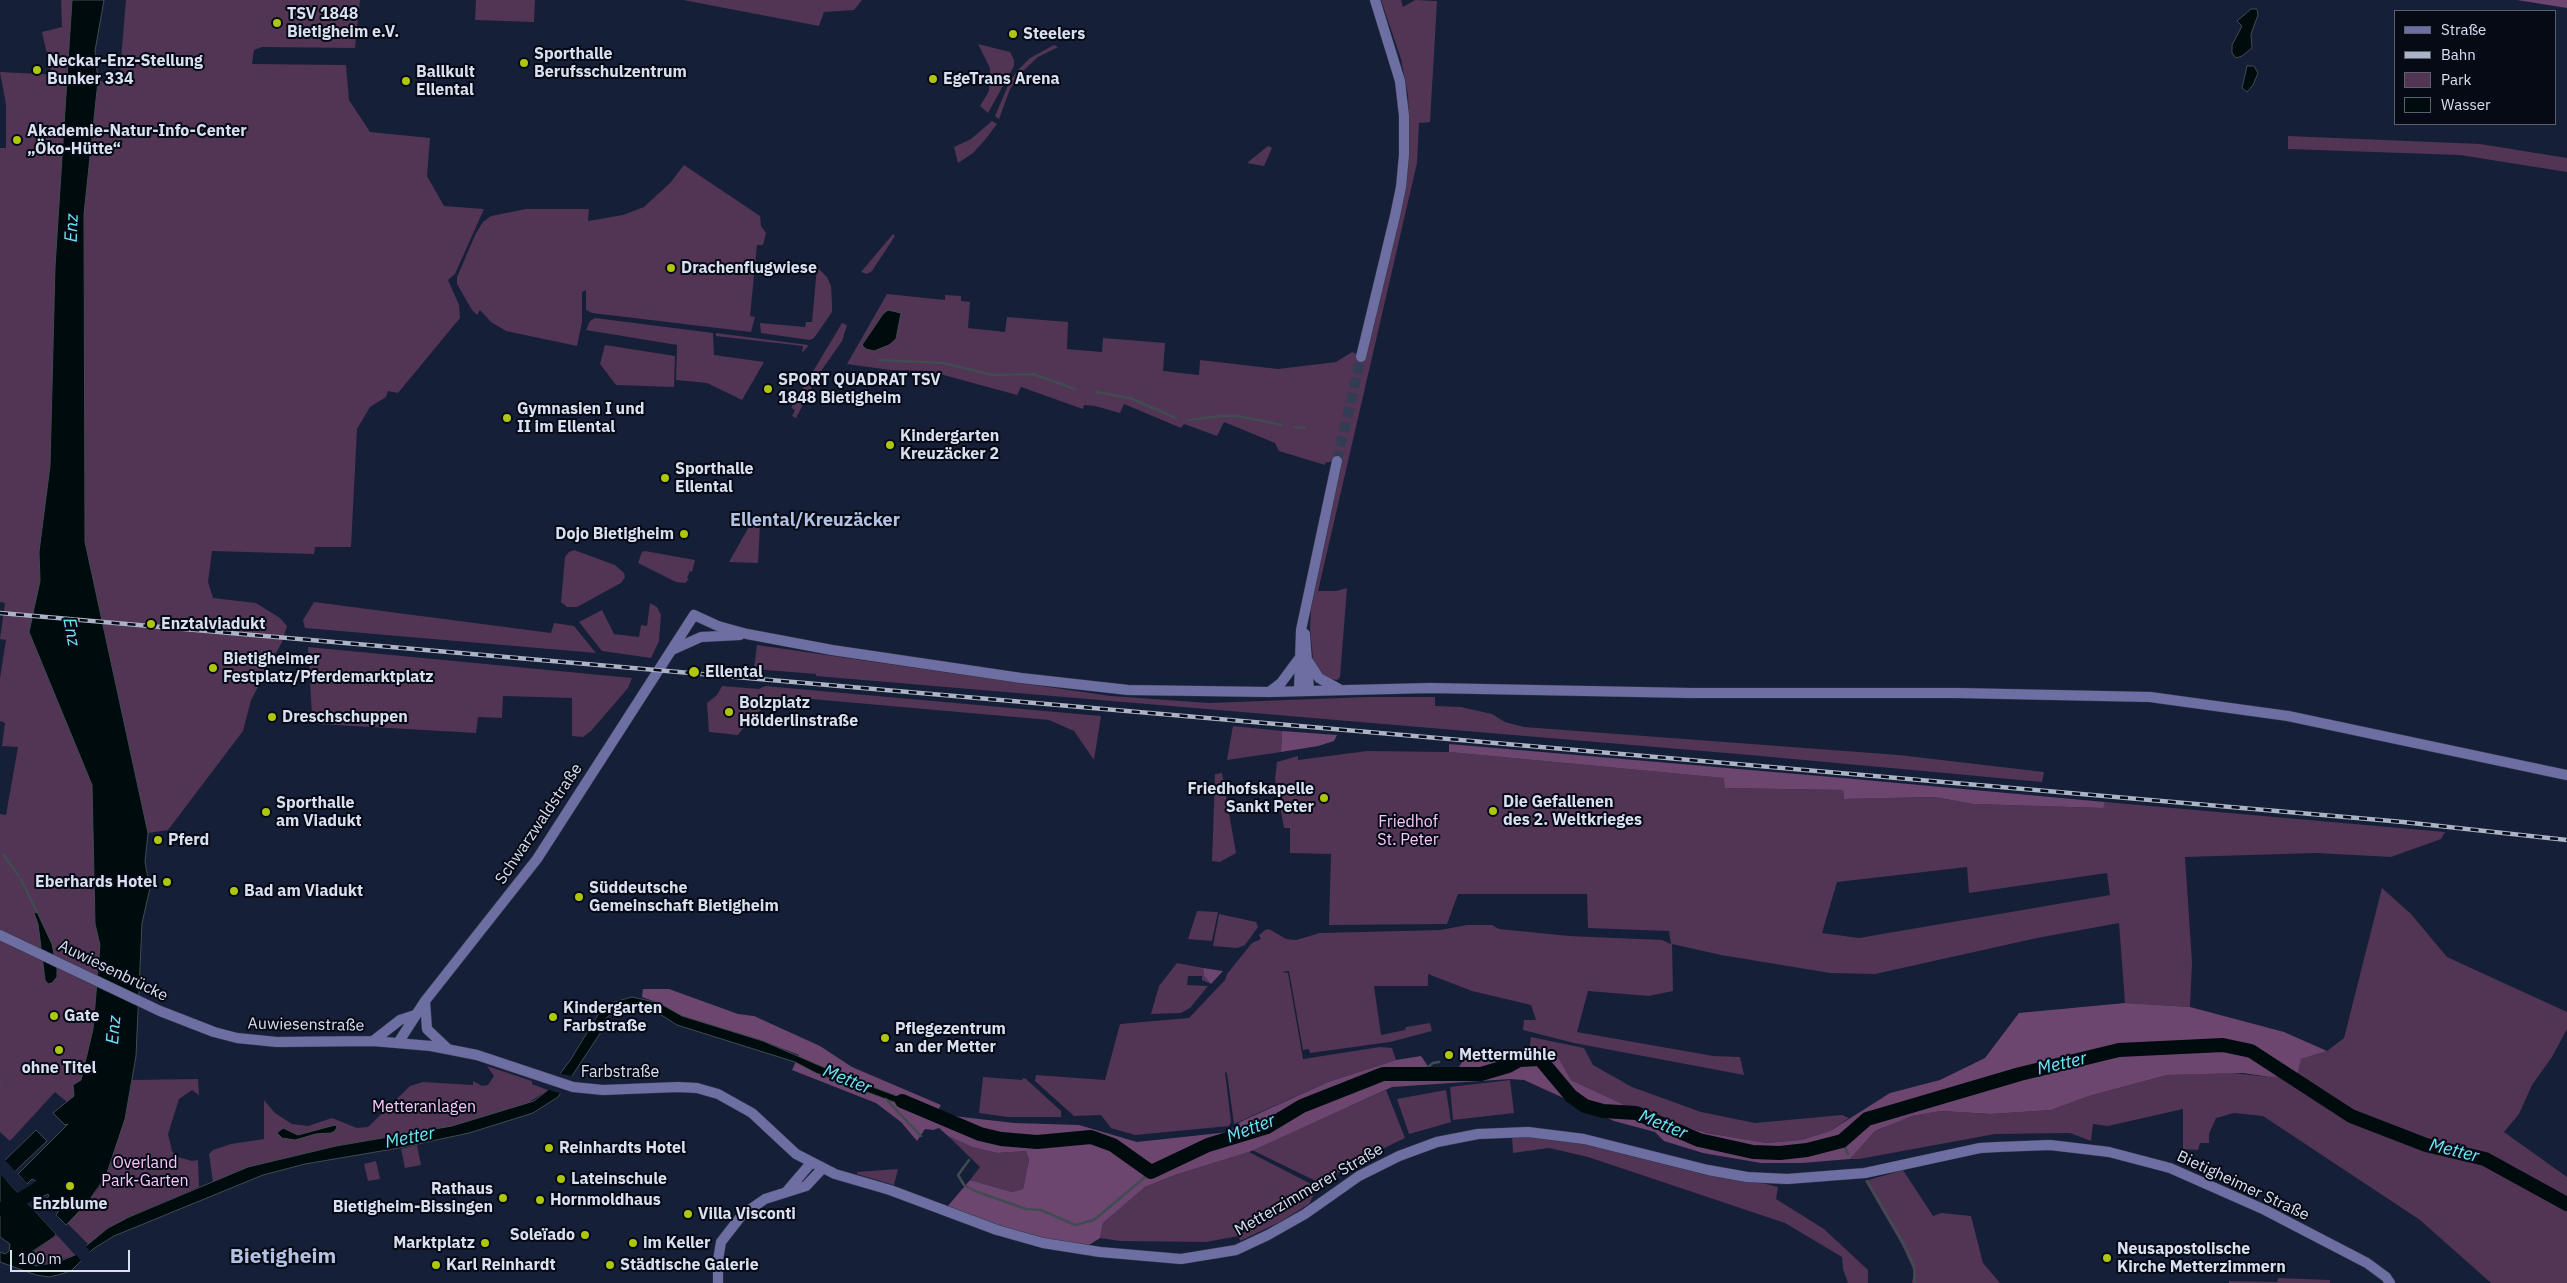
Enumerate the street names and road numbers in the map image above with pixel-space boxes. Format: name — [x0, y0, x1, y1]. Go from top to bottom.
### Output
street label: Schwarzwaldstraße — [492, 760, 586, 888]
street label: Auwiesenbrücke — [55, 936, 171, 1006]
street label: Auwiesenstraße — [247, 1014, 365, 1036]
street label: Farbstraße — [581, 1062, 659, 1082]
street label: Metterzimmerer Straße — [1231, 1140, 1387, 1240]
street label: Bietigheimer Straße — [2174, 1147, 2312, 1225]

